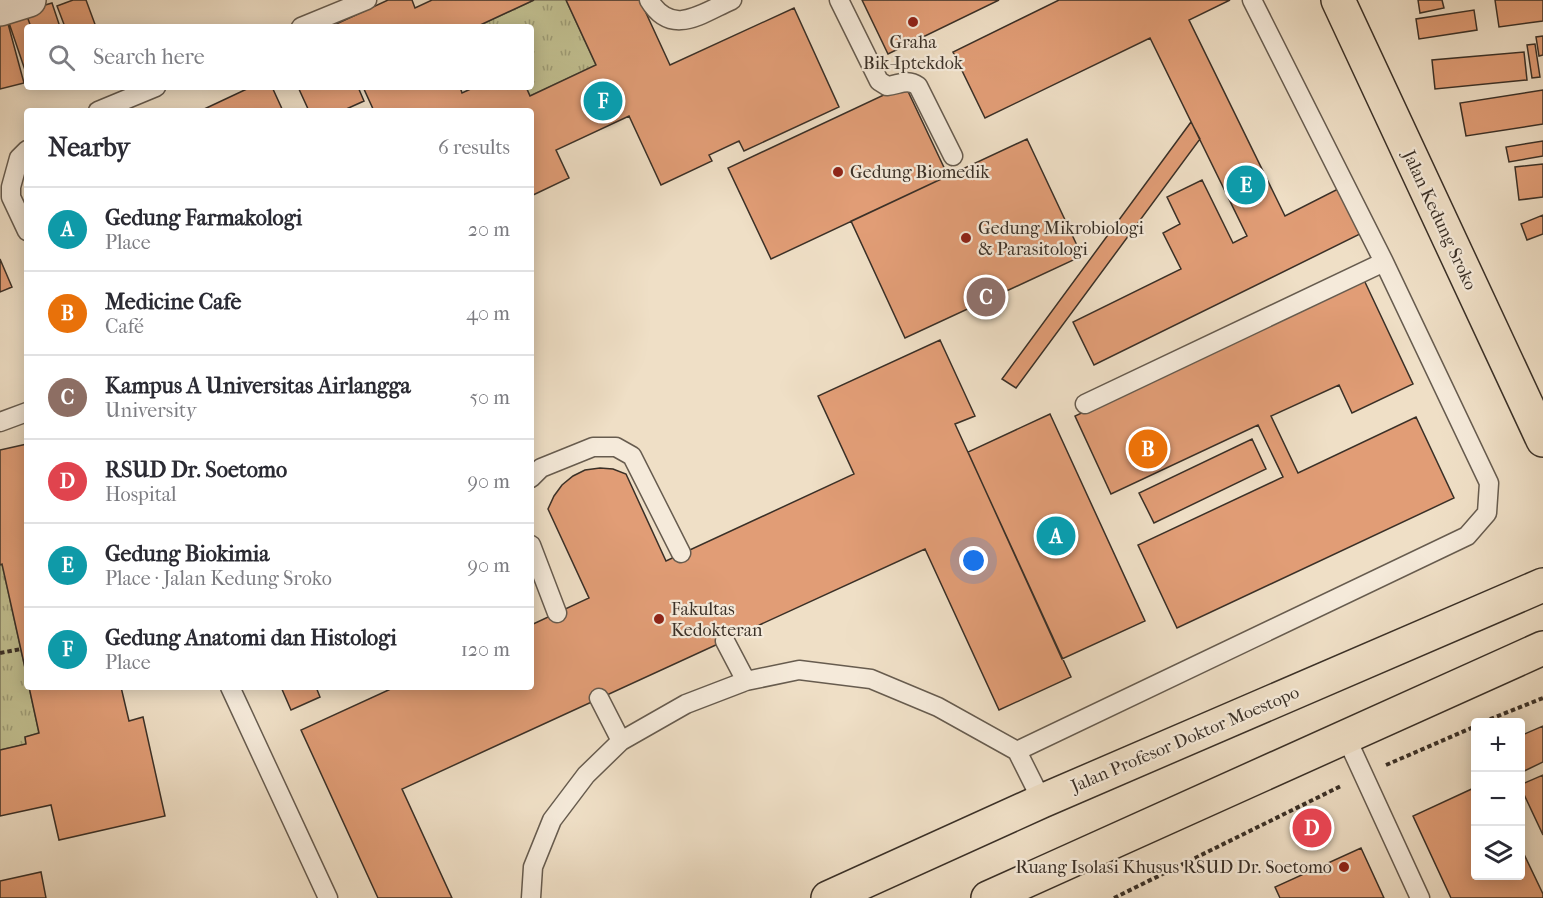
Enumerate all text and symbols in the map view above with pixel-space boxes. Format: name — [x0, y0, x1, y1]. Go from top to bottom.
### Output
marker: Graha Bik-Iptekdok — [906, 15, 920, 29]
search box — [24, 24, 534, 90]
place label: Graha Bik-Iptekdok — [863, 32, 964, 74]
icon: search — [45, 41, 78, 74]
text: Search here — [93, 44, 205, 70]
pin: F — [584, 78, 622, 124]
text: Nearby — [48, 132, 130, 163]
text: 6 results — [438, 136, 510, 159]
street label: Jalan Kedung Sroko — [1397, 145, 1481, 293]
place label: Gedung Biomedik — [850, 162, 990, 183]
pin: E — [1226, 162, 1266, 207]
marker: Gedung Biomedik — [831, 165, 845, 179]
text: Gedung Farmakologi — [105, 205, 302, 231]
text: A — [61, 218, 74, 241]
text: 20 m — [468, 218, 510, 241]
place label: Gedung Mikrobiologi & Parasitologi — [978, 218, 1144, 260]
text: Place — [105, 231, 151, 254]
marker: Gedung Mikrobiologi & Parasitologi — [959, 231, 973, 245]
pin: C — [966, 274, 1006, 320]
text: Medicine Cafe — [105, 289, 241, 315]
text: B — [61, 302, 74, 325]
text: 40 m — [466, 302, 510, 325]
text: Café — [105, 315, 144, 338]
text: Kampus A Universitas Airlangga — [105, 373, 411, 399]
text: C — [61, 386, 74, 409]
text: 50 m — [469, 386, 510, 409]
text: University — [105, 399, 197, 422]
pin: B — [1128, 426, 1168, 472]
text: RSUD Dr. Soetomo — [105, 457, 287, 483]
text: D — [60, 470, 75, 493]
text: 90 m — [468, 470, 510, 493]
text: Hospital — [105, 483, 177, 506]
pin: A — [1036, 514, 1076, 558]
text: Gedung Biokimia — [105, 541, 270, 567]
your location — [959, 546, 988, 575]
text: E — [61, 554, 74, 577]
text: 90 m — [468, 554, 510, 577]
text: Place · Jalan Kedung Sroko — [105, 567, 332, 590]
place label: Fakultas Kedokteran — [671, 599, 763, 641]
marker: Fakultas Kedokteran — [652, 612, 666, 626]
text: Gedung Anatomi dan Histologi — [105, 625, 397, 651]
text: F — [62, 638, 73, 661]
text: 120 m — [461, 638, 510, 661]
text: Place — [105, 651, 151, 674]
street label: Jalan Profesor Doktor Moestopo — [1066, 682, 1302, 798]
map controls — [1471, 718, 1525, 880]
button: + — [1471, 718, 1525, 772]
button: − — [1471, 772, 1525, 826]
pin: D — [1292, 806, 1332, 850]
button: layers — [1471, 826, 1525, 880]
place label: Ruang Isolasi Khusus RSUD Dr. Soetomo — [1016, 857, 1332, 878]
marker: Ruang Isolasi Khusus RSUD Dr. Soetomo — [1337, 860, 1351, 874]

